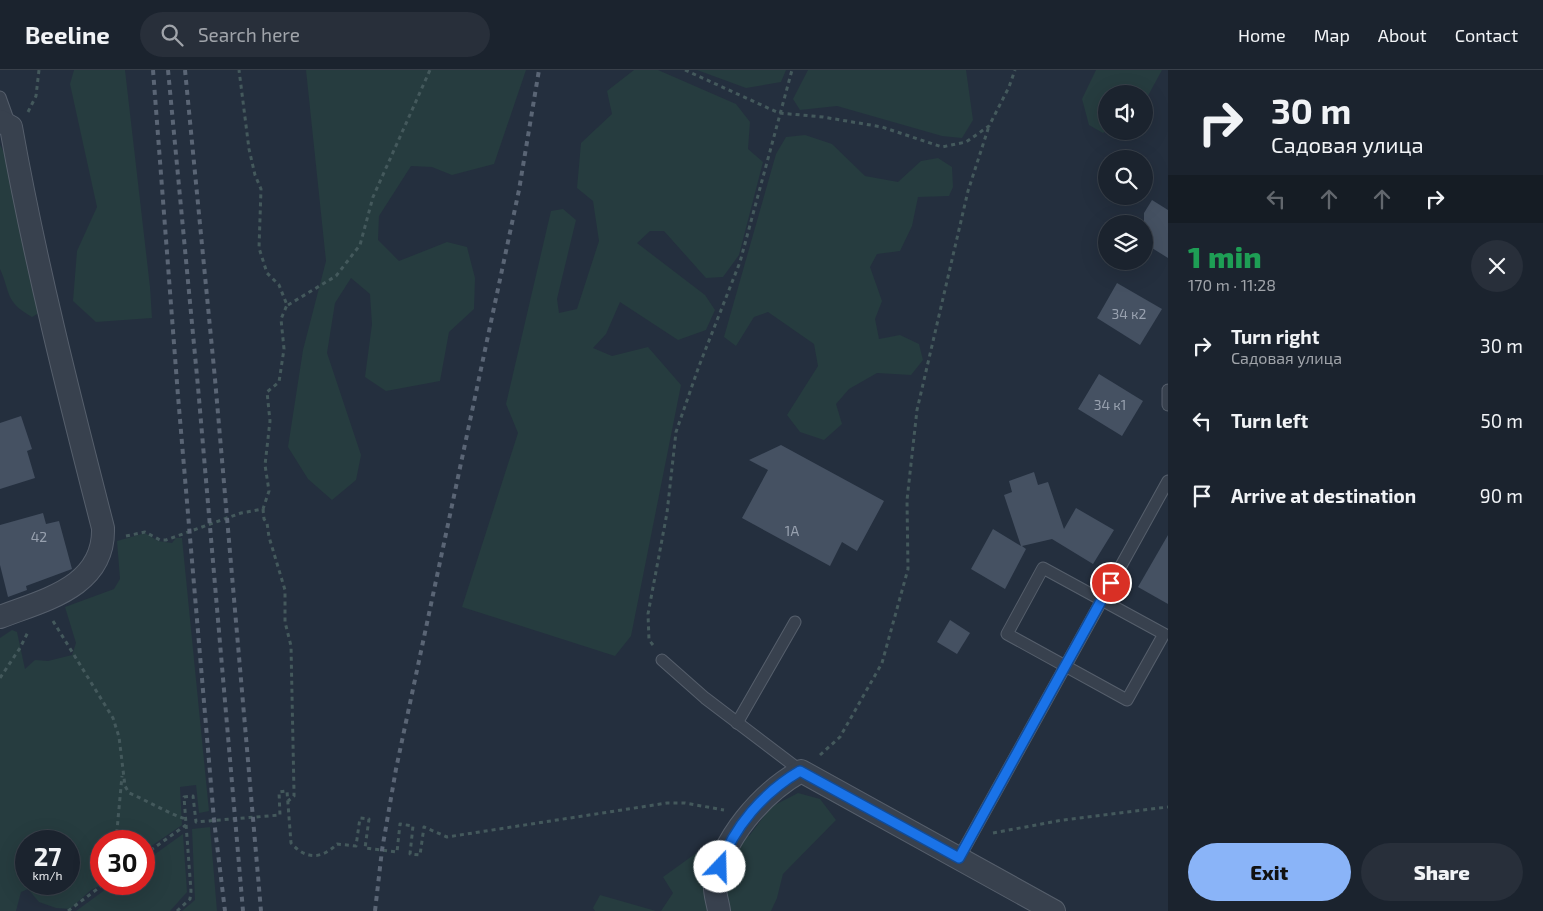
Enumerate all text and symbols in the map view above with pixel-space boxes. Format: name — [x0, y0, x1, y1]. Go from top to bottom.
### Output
search box — [140, 12, 490, 57]
text: Beeline — [25, 20, 110, 49]
icon: search — [158, 21, 186, 49]
text: Search here — [198, 23, 300, 46]
text: Home — [1238, 24, 1286, 46]
text: Map — [1314, 24, 1350, 46]
text: About — [1378, 24, 1427, 46]
text: Contact — [1455, 24, 1518, 46]
map controls — [1098, 85, 1153, 270]
button: sound — [1098, 85, 1153, 140]
text: 30 m — [1271, 89, 1351, 131]
icon: right — [1188, 90, 1253, 155]
text: Садовая улица — [1271, 131, 1424, 157]
button: search — [1098, 150, 1153, 205]
icon: left — [1262, 185, 1290, 213]
icon: ahead — [1315, 185, 1343, 213]
icon: ahead — [1368, 185, 1396, 213]
icon: right — [1421, 185, 1449, 213]
button: layers — [1098, 215, 1153, 270]
text: 1 min — [1188, 238, 1262, 274]
button: close — [1471, 240, 1523, 292]
text: 170 m · 11:28 — [1188, 275, 1276, 294]
house number: 34 к2 — [1112, 305, 1147, 322]
text: Turn right — [1231, 325, 1319, 348]
icon: right — [1188, 332, 1216, 360]
text: 30 m — [1480, 334, 1523, 357]
text: Садовая улица — [1231, 348, 1342, 367]
house number: 34 к1 — [1094, 396, 1126, 413]
icon: left — [1188, 407, 1216, 435]
text: Turn left — [1231, 409, 1308, 432]
text: 50 m — [1480, 409, 1523, 432]
icon: arrive — [1188, 482, 1216, 510]
text: Arrive at destination — [1231, 484, 1416, 507]
text: 90 m — [1480, 484, 1523, 507]
house number: 1А — [785, 522, 799, 539]
house number: 42 — [31, 528, 47, 545]
pin — [1090, 562, 1132, 604]
icon: arrive — [1097, 569, 1125, 597]
speed limit sign: 30 — [90, 830, 155, 895]
position arrow — [693, 840, 745, 892]
text: 27 — [34, 841, 61, 871]
button: Exit — [1188, 843, 1351, 901]
button: Share — [1361, 843, 1523, 901]
text: km/h — [33, 868, 62, 882]

